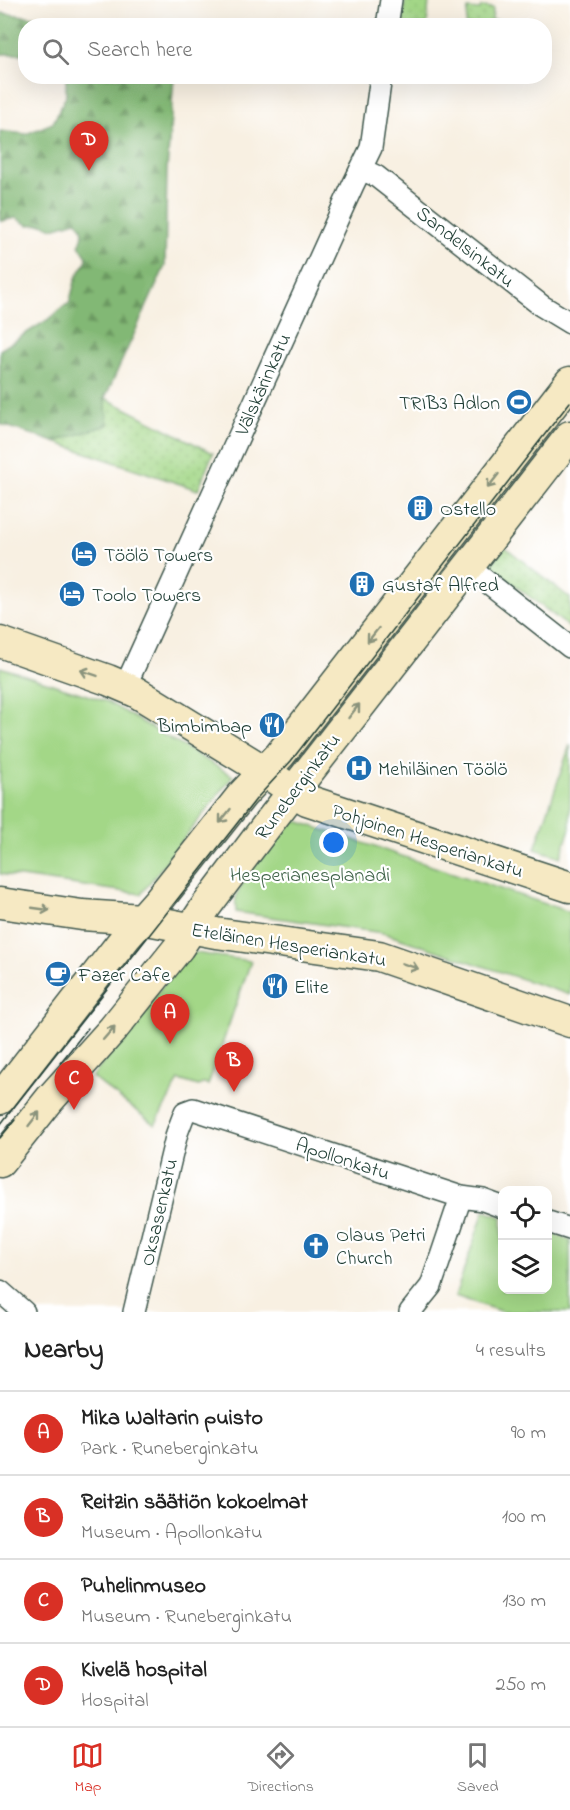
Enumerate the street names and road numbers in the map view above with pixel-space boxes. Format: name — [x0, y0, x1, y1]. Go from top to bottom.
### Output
street label: Sandelsinkatu — [409, 200, 520, 296]
street label: Välskärinkatu — [228, 329, 300, 442]
street label: Runeberginkatu — [249, 728, 350, 848]
street label: Pohjoinen Hesperiankatu — [328, 798, 527, 887]
street label: Eteläinen Hesperiankatu — [189, 917, 388, 976]
street label: Apollonkatu — [291, 1132, 393, 1189]
street label: Oksasenkatu — [134, 1156, 187, 1269]

